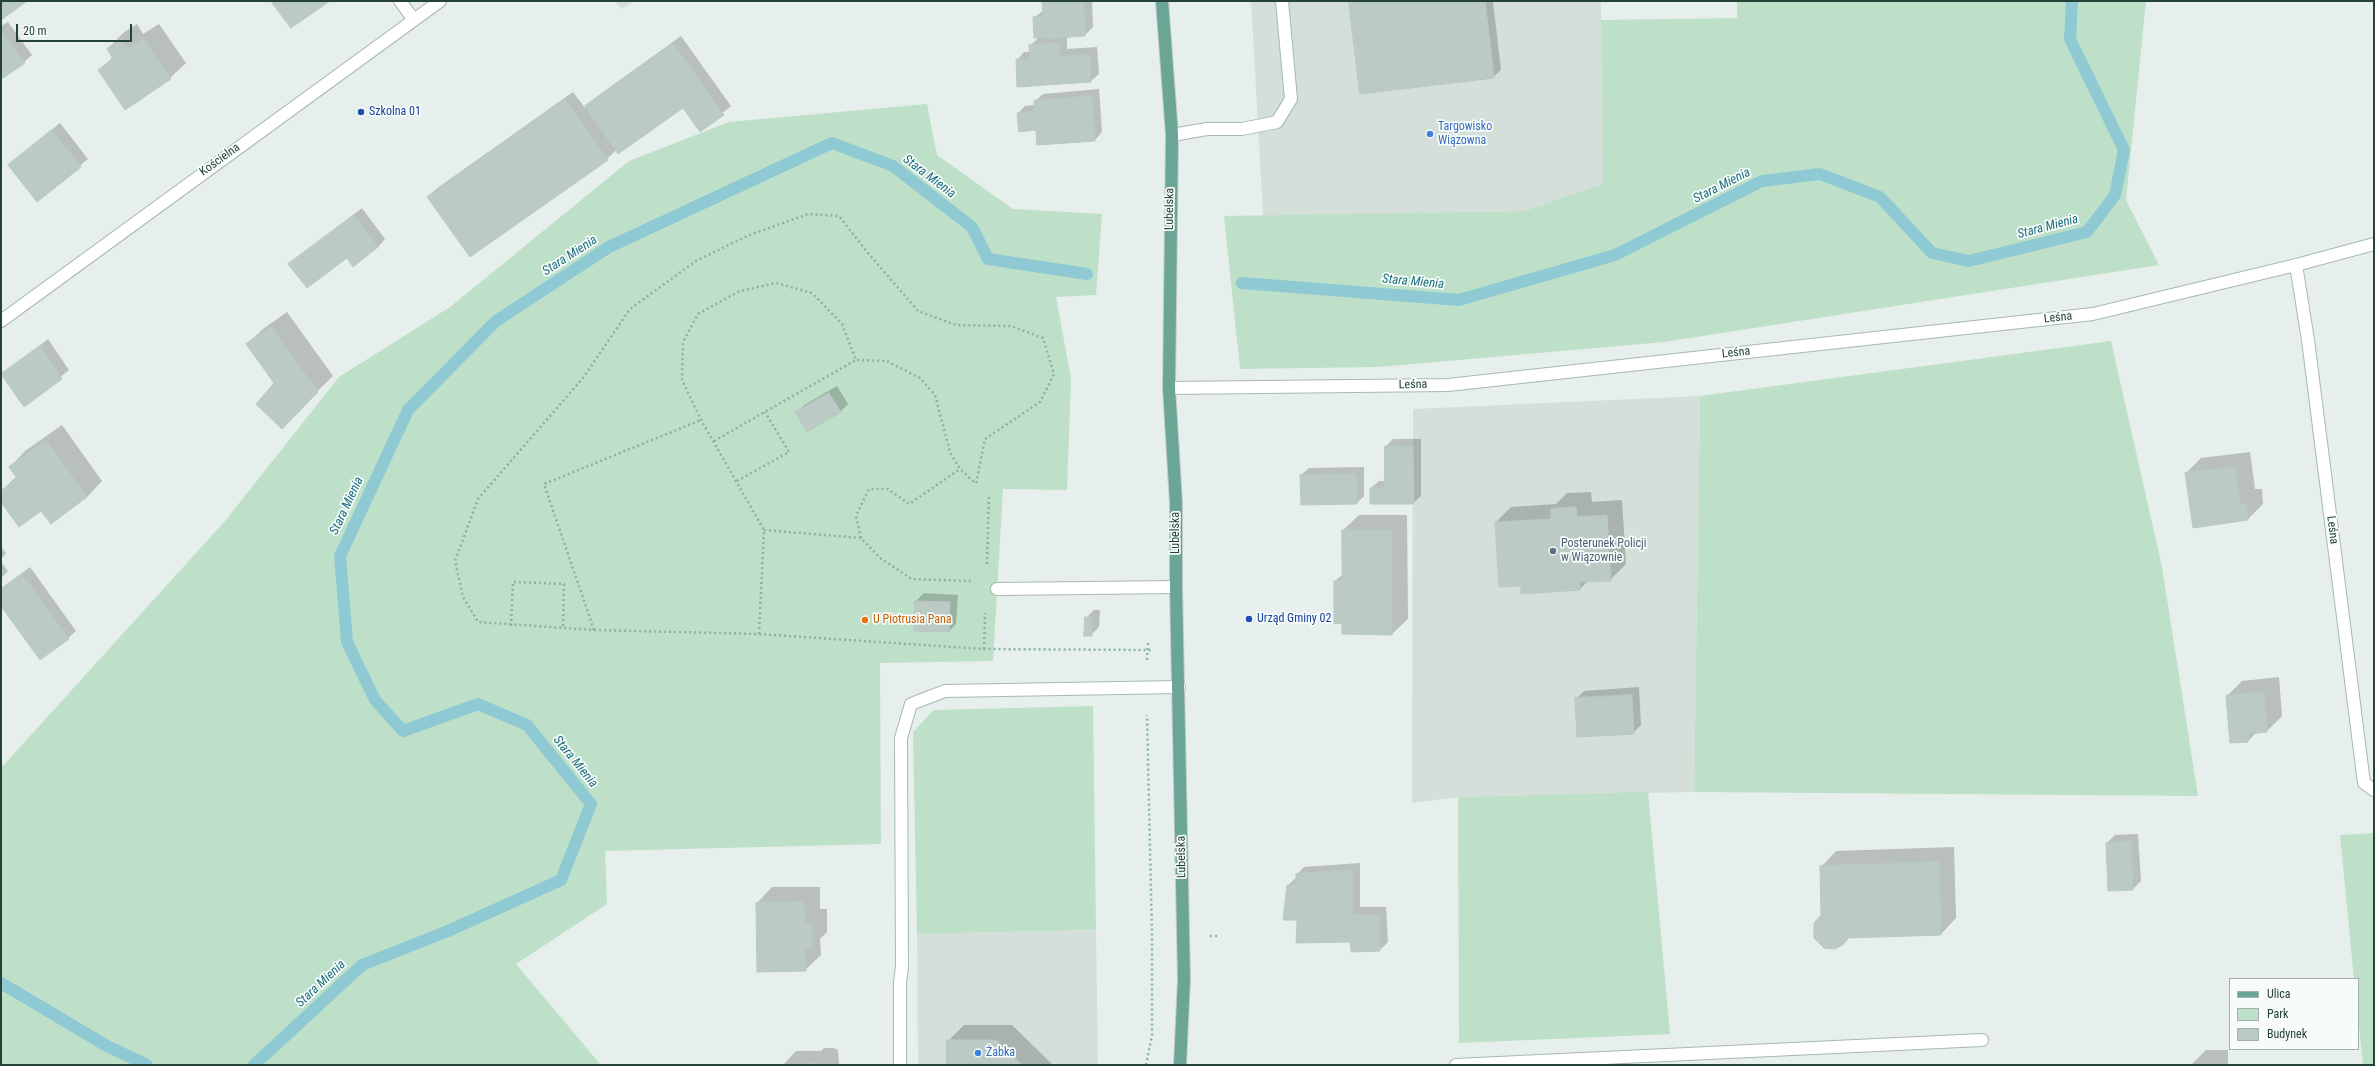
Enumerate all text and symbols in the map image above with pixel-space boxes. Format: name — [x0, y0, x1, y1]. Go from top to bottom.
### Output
scale bar — [18, 16, 134, 42]
text: 20 m — [23, 24, 47, 38]
place label: Szkolna 01 — [369, 105, 421, 119]
marker: Szkolna 01 — [356, 107, 366, 117]
place label: Targowisko Wiązowna — [1438, 120, 1492, 148]
marker: Targowisko Wiązowna — [1425, 129, 1435, 139]
street label: Kościelna — [197, 141, 243, 179]
water label: Stara Mienia — [899, 152, 959, 202]
water label: Stara Mienia — [1691, 165, 1753, 207]
street label: Lubelska — [1162, 188, 1178, 230]
water label: Stara Mienia — [2016, 211, 2080, 243]
water label: Stara Mienia — [540, 232, 600, 280]
water label: Stara Mienia — [1381, 272, 1445, 292]
street label: Leśna — [2043, 309, 2073, 327]
street label: Leśna — [1721, 344, 1751, 362]
street label: Leśna — [1399, 378, 1427, 392]
water label: Stara Mienia — [327, 474, 367, 538]
street label: Lubelska — [1169, 512, 1183, 554]
street label: Leśna — [2323, 515, 2341, 545]
place label: Posterunek Policji w Wiązownie — [1561, 537, 1646, 565]
marker: Posterunek Policji w Wiązownie — [1548, 546, 1558, 556]
place label: Urząd Gminy 02 — [1257, 612, 1331, 626]
place label: U Piotrusia Pana — [873, 613, 952, 627]
marker: Urząd Gminy 02 — [1244, 614, 1254, 624]
marker: U Piotrusia Pana — [860, 615, 870, 625]
water label: Stara Mienia — [549, 733, 601, 791]
street label: Lubelska — [1174, 836, 1190, 878]
water label: Stara Mienia — [293, 957, 349, 1011]
legend — [2229, 978, 2359, 1050]
text: Ulica — [2267, 987, 2291, 1001]
text: Park — [2267, 1007, 2288, 1021]
text: Budynek — [2267, 1027, 2307, 1041]
place label: Żabka — [986, 1046, 1015, 1060]
marker: Żabka — [973, 1048, 983, 1058]

